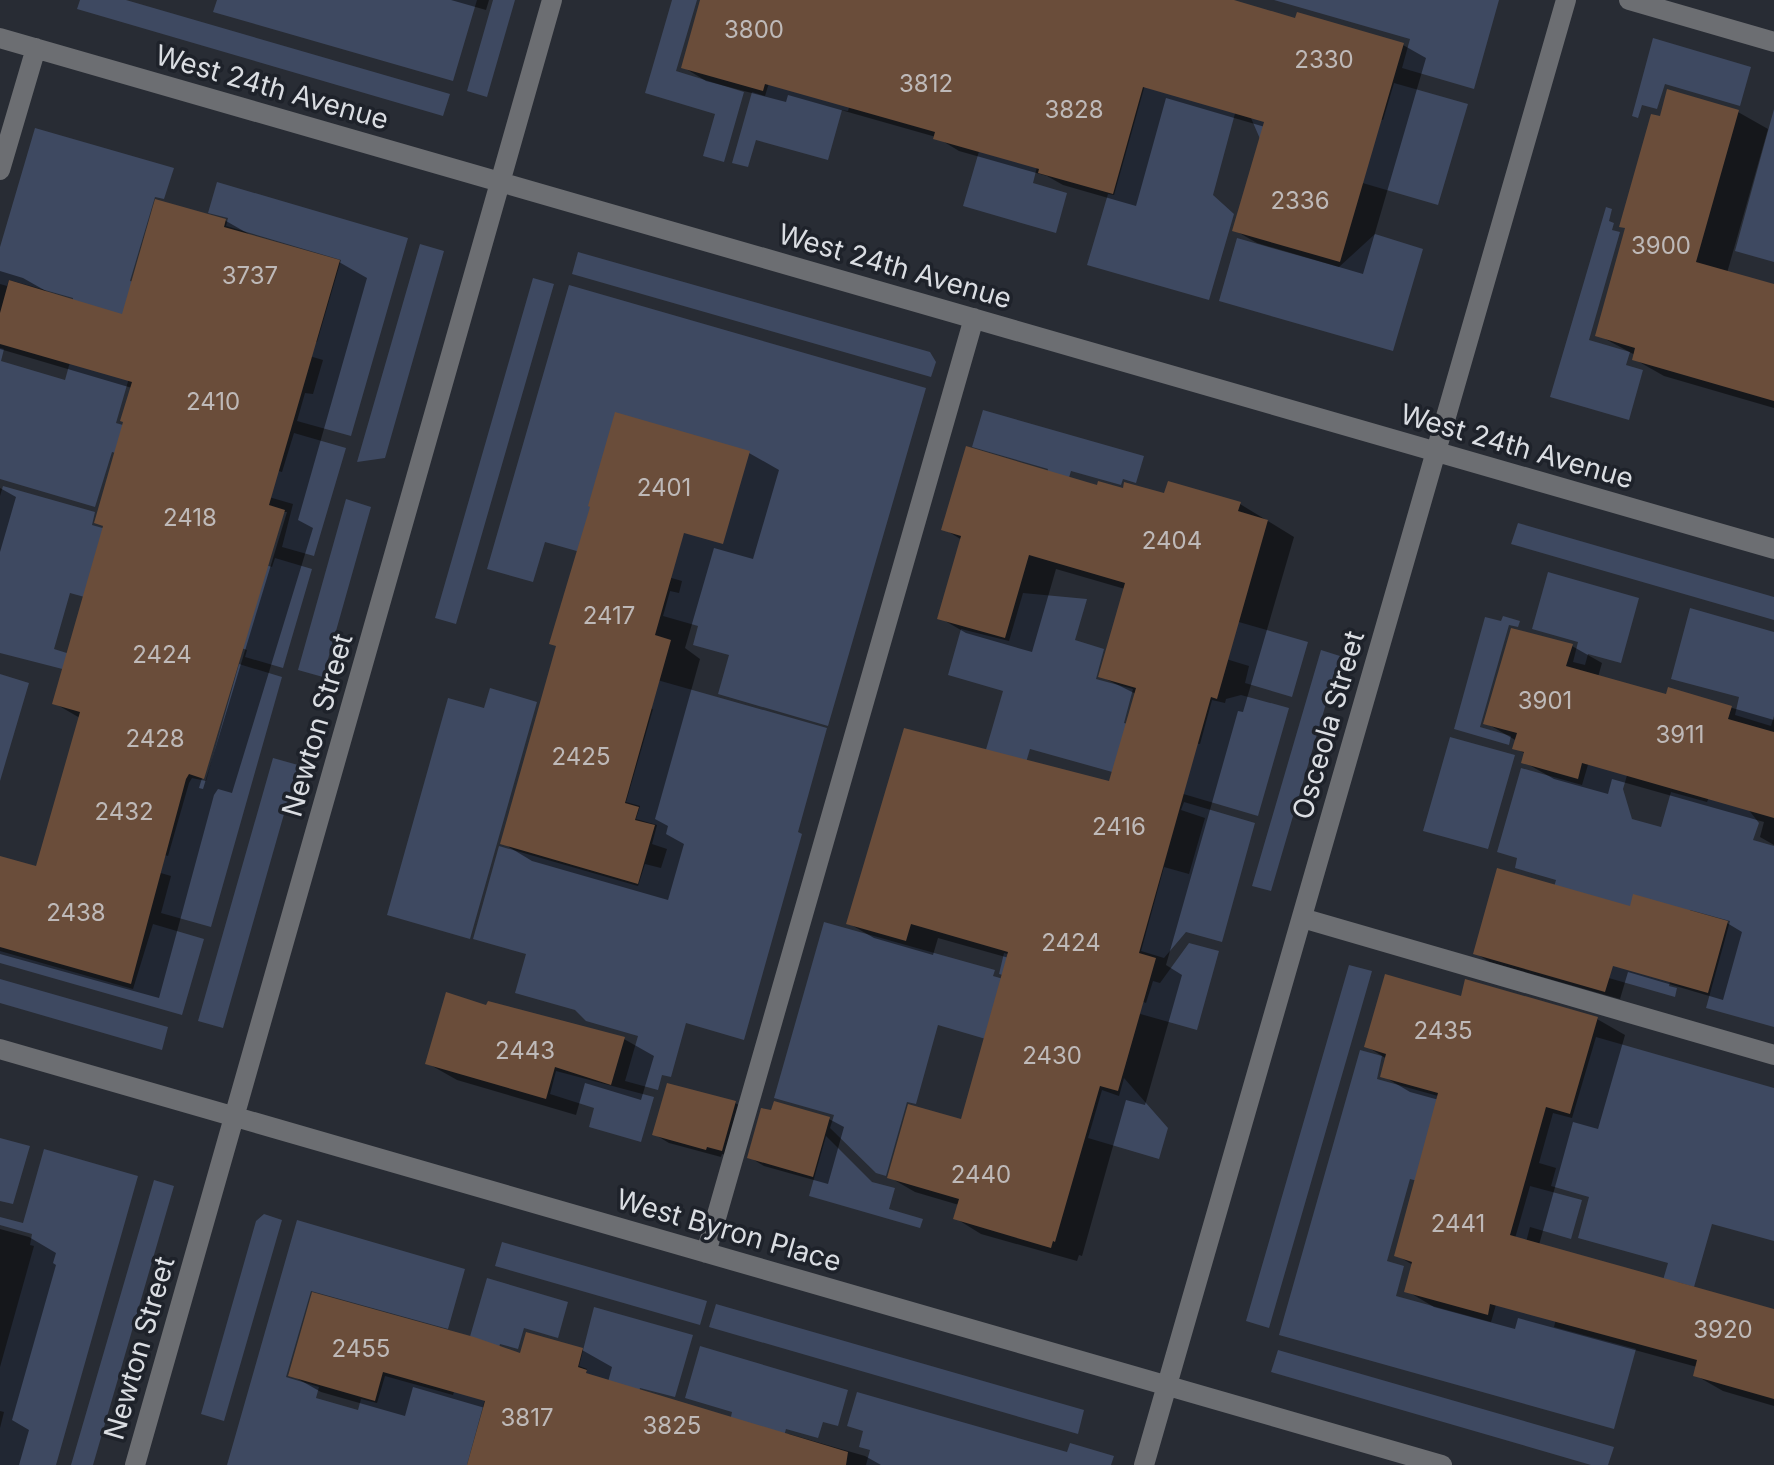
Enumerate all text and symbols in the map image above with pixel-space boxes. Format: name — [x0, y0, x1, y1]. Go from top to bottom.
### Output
house number: 3800 — [724, 15, 784, 44]
street label: West 24th Avenue — [151, 37, 393, 137]
house number: 2330 — [1294, 45, 1354, 74]
house number: 3812 — [899, 69, 953, 98]
house number: 3828 — [1044, 95, 1104, 124]
house number: 2336 — [1270, 186, 1330, 215]
street label: West 24th Avenue — [774, 216, 1016, 316]
house number: 3900 — [1631, 231, 1691, 260]
house number: 3737 — [222, 261, 278, 290]
house number: 2410 — [186, 387, 240, 416]
street label: West 24th Avenue — [1396, 396, 1638, 496]
house number: 2401 — [637, 473, 691, 502]
house number: 2418 — [163, 503, 217, 532]
house number: 2404 — [1142, 526, 1202, 555]
house number: 2417 — [583, 601, 635, 630]
street label: Osceola Street — [1285, 627, 1371, 823]
street label: Newton Street — [275, 630, 359, 820]
house number: 2424 — [132, 640, 192, 669]
house number: 3901 — [1518, 686, 1572, 715]
house number: 3911 — [1655, 720, 1705, 749]
house number: 2428 — [125, 724, 185, 753]
house number: 2425 — [552, 742, 611, 771]
house number: 2432 — [94, 797, 154, 826]
house number: 2416 — [1092, 812, 1146, 841]
house number: 2438 — [46, 898, 106, 927]
house number: 2424 — [1041, 928, 1101, 957]
house number: 2435 — [1413, 1016, 1473, 1045]
house number: 2443 — [495, 1036, 555, 1065]
house number: 2430 — [1022, 1041, 1082, 1070]
house number: 2440 — [951, 1160, 1011, 1189]
street label: West Byron Place — [613, 1182, 845, 1278]
house number: 2441 — [1431, 1209, 1485, 1238]
street label: Newton Street — [97, 1253, 181, 1443]
house number: 3920 — [1693, 1315, 1753, 1344]
house number: 2455 — [332, 1334, 390, 1363]
house number: 3817 — [500, 1403, 554, 1432]
house number: 3825 — [643, 1411, 701, 1440]

